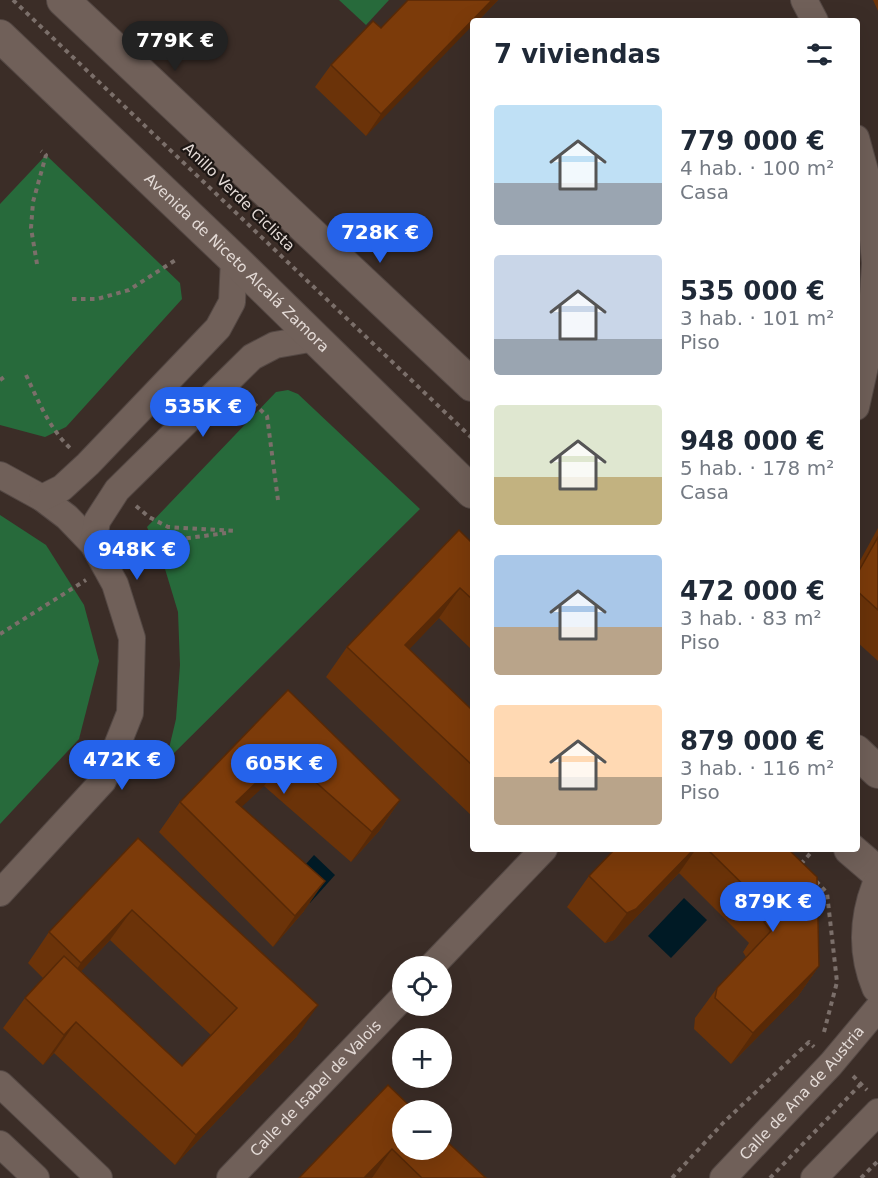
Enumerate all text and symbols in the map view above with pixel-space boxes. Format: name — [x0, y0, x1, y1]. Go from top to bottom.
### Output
pin: 779K € — [126, 21, 224, 72]
text: 779K € — [136, 28, 214, 52]
icon: filters — [803, 38, 836, 71]
text: 7 viviendas — [494, 39, 661, 69]
text: 779 000 € — [680, 126, 825, 156]
icon: home — [542, 129, 614, 201]
street label: Anillo Verde Ciclista — [179, 139, 299, 255]
text: 4 hab. · 100 m² — [680, 156, 834, 180]
street label: Avenida de Niceto Alcalá Zamora — [141, 170, 333, 356]
text: Casa — [680, 180, 729, 204]
pin: 728K € — [331, 213, 429, 264]
text: 728K € — [341, 220, 419, 244]
text: 535 000 € — [680, 276, 825, 306]
icon: home — [542, 279, 614, 351]
text: 3 hab. · 101 m² — [680, 306, 834, 330]
text: Piso — [680, 330, 720, 354]
pin: 535K € — [154, 387, 252, 438]
text: 535K € — [164, 394, 242, 418]
text: 948 000 € — [680, 426, 825, 456]
icon: home — [542, 429, 614, 501]
text: 5 hab. · 178 m² — [680, 456, 834, 480]
text: Casa — [680, 480, 729, 504]
pin: 948K € — [88, 530, 186, 581]
text: 948K € — [98, 537, 176, 561]
text: 472 000 € — [680, 576, 825, 606]
icon: home — [542, 579, 614, 651]
text: 3 hab. · 83 m² — [680, 606, 821, 630]
text: Piso — [680, 630, 720, 654]
text: 879 000 € — [680, 726, 825, 756]
icon: home — [542, 729, 614, 801]
pin: 472K € — [73, 740, 171, 791]
pin: 605K € — [235, 744, 333, 795]
text: 472K € — [83, 747, 161, 771]
text: 605K € — [245, 751, 323, 775]
text: 3 hab. · 116 m² — [680, 756, 834, 780]
text: Piso — [680, 780, 720, 804]
pin: 879K € — [724, 882, 822, 933]
text: 879K € — [734, 889, 812, 913]
map controls — [392, 956, 452, 1160]
button: locate — [392, 956, 452, 1016]
street label: Calle de Isabel de Valois — [246, 1016, 385, 1160]
street label: Calle de Ana de Austria — [736, 1022, 868, 1164]
button: + — [392, 1028, 452, 1088]
button: − — [392, 1100, 452, 1160]

